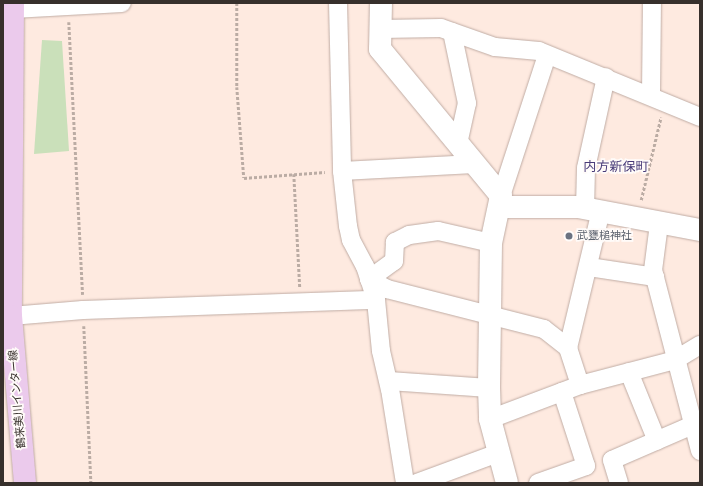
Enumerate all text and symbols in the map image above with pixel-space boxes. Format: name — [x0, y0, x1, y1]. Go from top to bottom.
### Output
district label: 内方新保町 — [584, 159, 648, 175]
place label: 武甕槌神社 — [577, 229, 632, 243]
marker: 武甕槌神社 — [564, 231, 574, 241]
street label: 鶴来美川インター線 — [7, 349, 29, 449]

